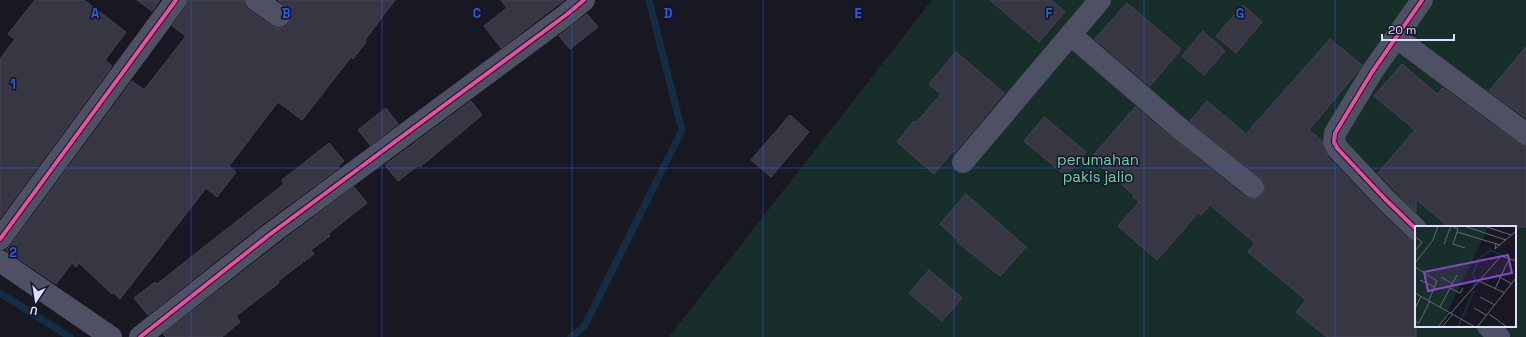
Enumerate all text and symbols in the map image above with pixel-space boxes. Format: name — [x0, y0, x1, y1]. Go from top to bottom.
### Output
text: A — [91, 5, 100, 22]
text: B — [282, 5, 291, 22]
text: C — [473, 5, 481, 22]
text: D — [664, 5, 673, 22]
text: E — [854, 5, 862, 22]
text: F — [1046, 5, 1053, 22]
text: G — [1236, 5, 1244, 22]
scale bar — [1382, 16, 1454, 42]
text: 20 m — [1388, 22, 1416, 38]
text: 1 — [10, 76, 16, 93]
park label: perumahan pakis jalio — [1057, 150, 1139, 186]
inset map — [1415, 226, 1516, 327]
text: 2 — [9, 244, 17, 261]
north arrow — [16, 281, 56, 321]
text: U — [29, 303, 39, 318]

